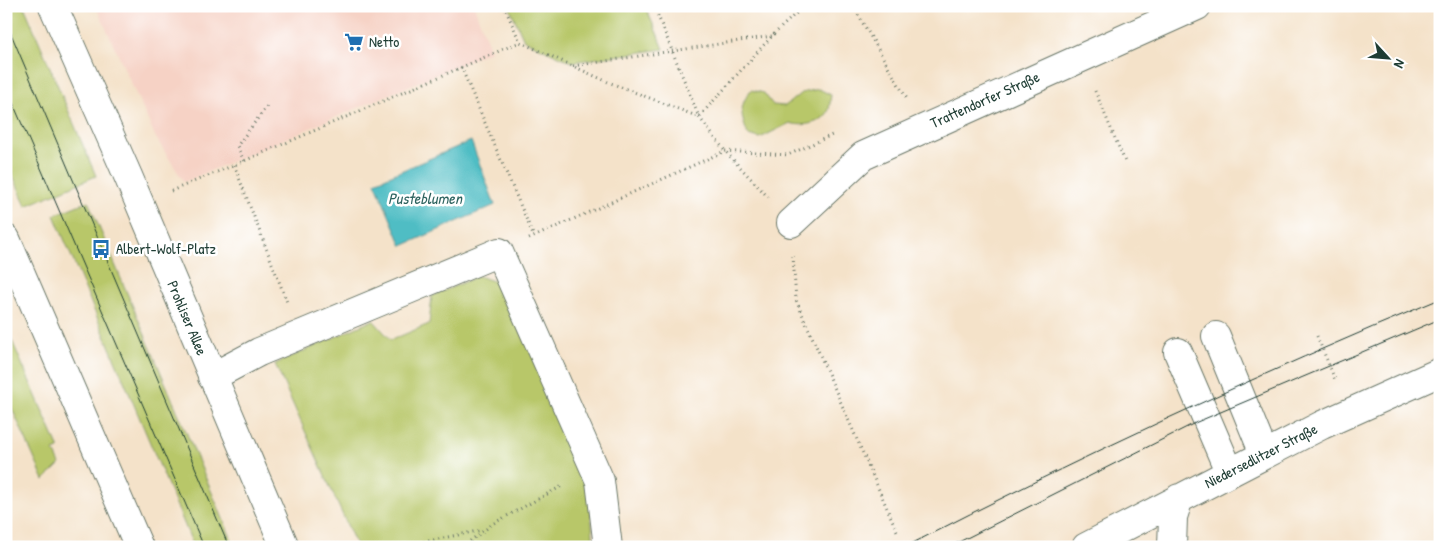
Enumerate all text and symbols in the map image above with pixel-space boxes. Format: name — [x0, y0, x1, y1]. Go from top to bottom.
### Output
supermarket icon: Netto — [343, 31, 365, 53]
place label: Netto — [369, 31, 399, 52]
north arrow — [1364, 32, 1414, 82]
text: N — [1390, 56, 1410, 72]
street label: Trattendorfer Straße — [927, 66, 1043, 133]
water label: Pusteblumen — [388, 187, 464, 209]
bus stop icon: Albert-Wolf-Platz — [90, 238, 112, 260]
place label: Albert-Wolf-Platz — [116, 238, 216, 259]
street label: Prohliser Allee — [162, 277, 213, 358]
street label: Niedersedlitzer Straße — [1201, 418, 1321, 493]

